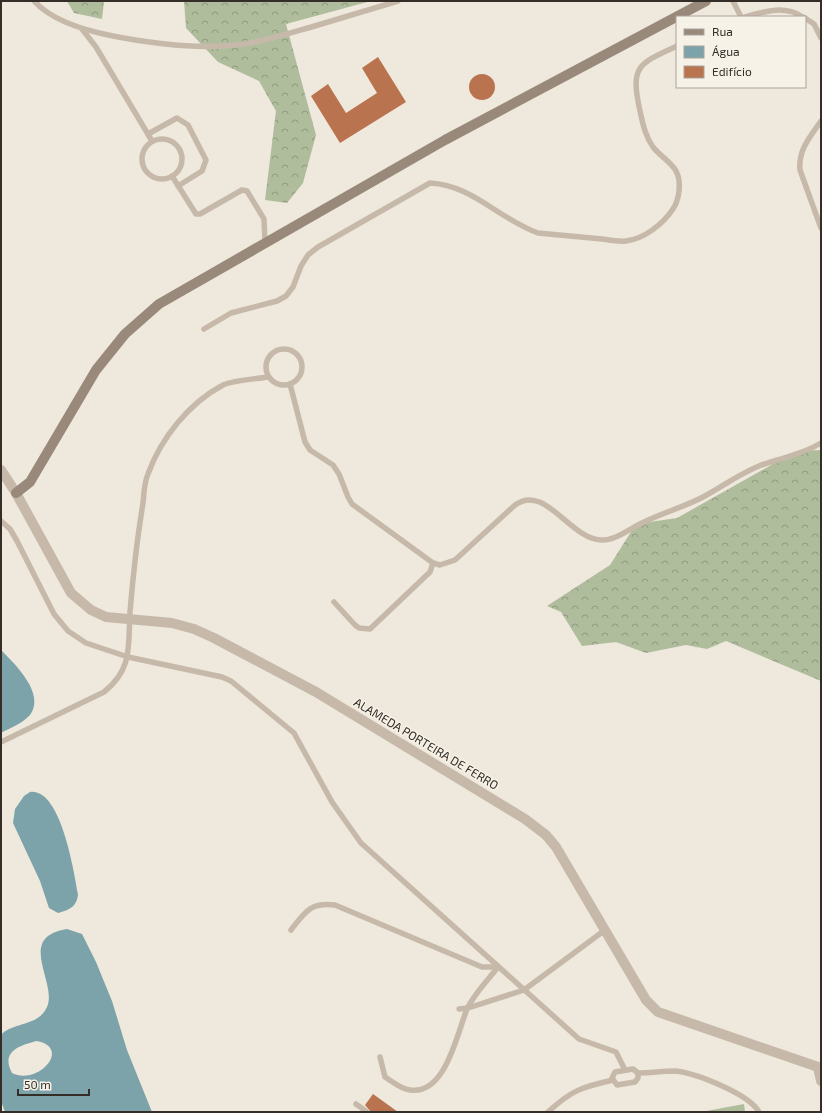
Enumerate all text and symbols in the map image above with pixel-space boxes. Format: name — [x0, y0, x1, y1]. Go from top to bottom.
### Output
legend — [676, 16, 806, 88]
text: Rua — [712, 24, 733, 38]
text: Água — [712, 44, 740, 58]
text: Edifício — [712, 64, 752, 78]
street label: ALAMEDA PORTEIRA DE FERRO — [352, 694, 501, 792]
scale bar — [18, 1071, 89, 1097]
text: 50 m — [24, 1077, 51, 1091]

